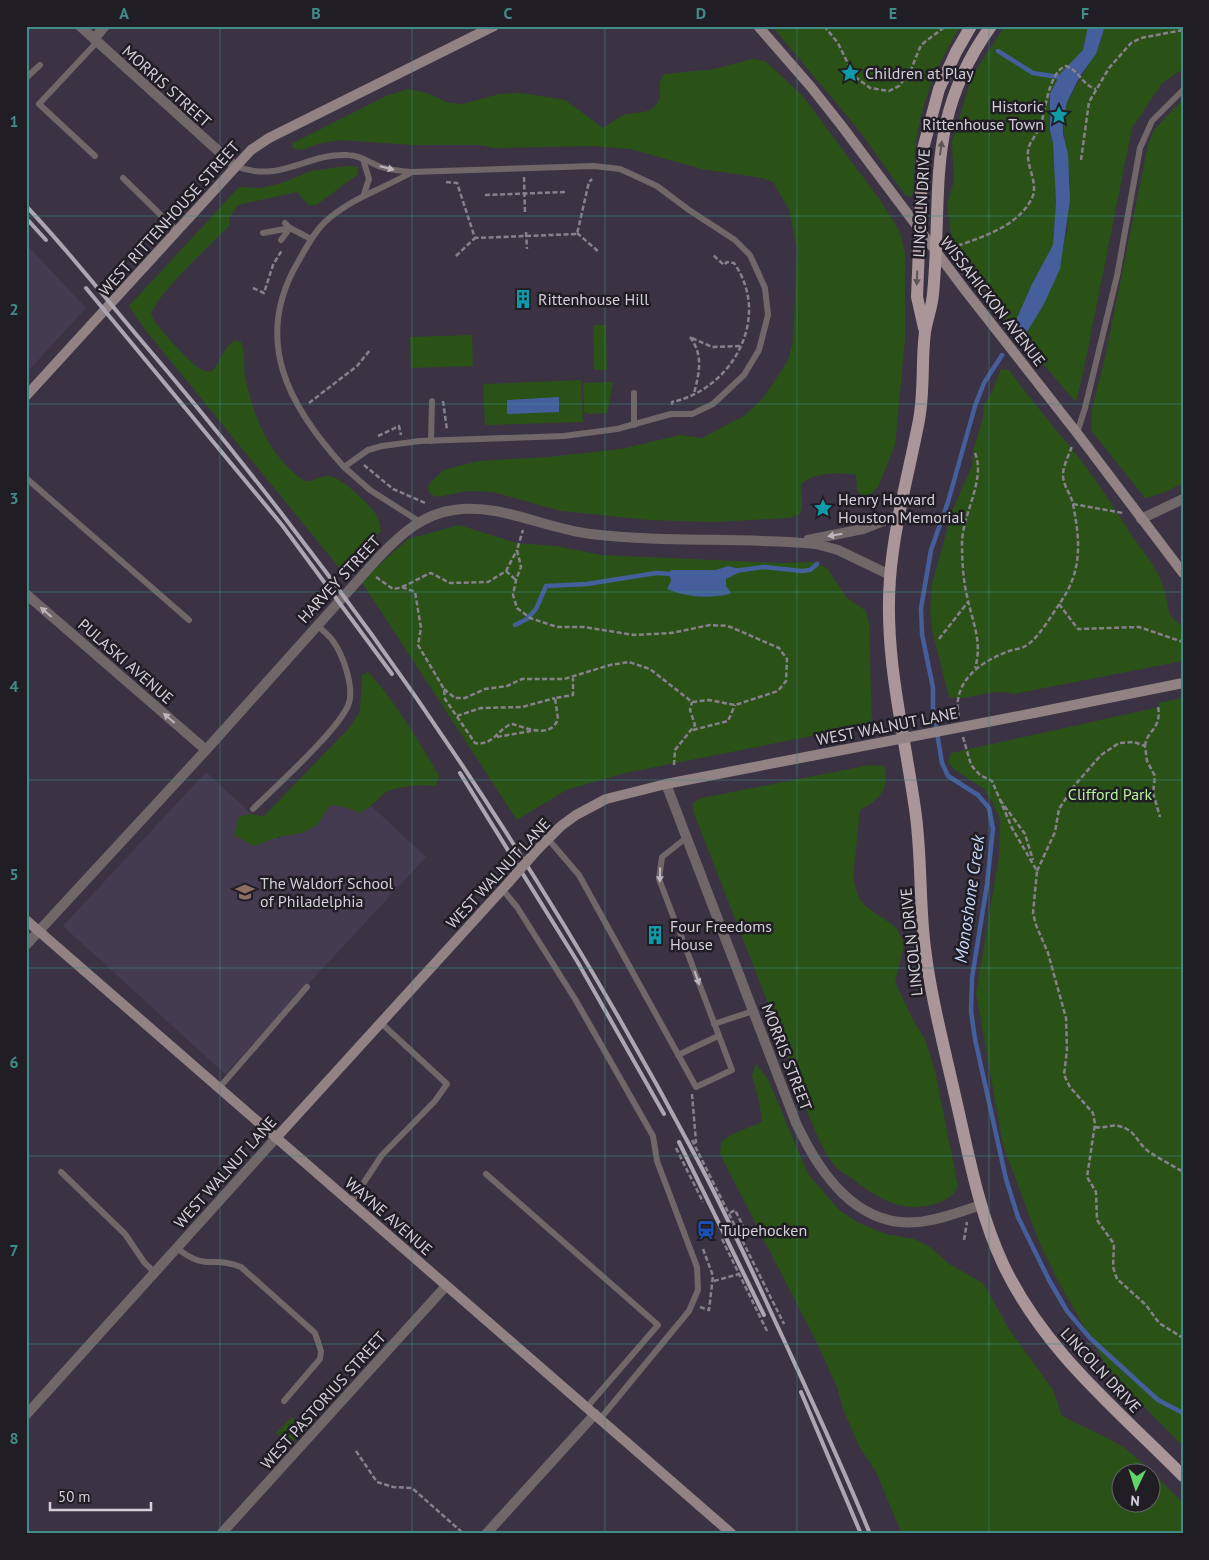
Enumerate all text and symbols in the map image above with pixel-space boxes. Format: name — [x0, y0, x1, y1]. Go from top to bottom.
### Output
text: A — [119, 3, 129, 23]
text: B — [311, 3, 321, 23]
text: C — [504, 3, 513, 23]
text: D — [696, 3, 706, 23]
text: E — [889, 3, 897, 23]
text: F — [1081, 3, 1089, 23]
street label: MORRIS STREET — [118, 41, 216, 131]
place icon: Children at Play — [839, 62, 861, 84]
place label: Children at Play — [865, 63, 974, 83]
place label: Historic Rittenhouse Town — [922, 96, 1044, 134]
place icon: Historic Rittenhouse Town — [1048, 104, 1070, 126]
text: 1 — [9, 111, 19, 131]
street label: WEST RITTENHOUSE STREET — [94, 137, 244, 299]
one-way arrow — [937, 140, 945, 156]
street label: LINCOLN DRIVE — [908, 148, 934, 258]
one-way arrow — [379, 164, 394, 172]
street label: WISSAHICKON AVENUE — [936, 232, 1050, 370]
one-way arrow — [913, 270, 921, 286]
building icon: Rittenhouse Hill — [512, 288, 534, 310]
place label: Rittenhouse Hill — [538, 289, 649, 309]
text: 2 — [9, 299, 19, 319]
text: 3 — [9, 488, 19, 508]
place label: Henry Howard Houston Memorial — [838, 489, 965, 527]
place icon: Henry Howard Houston Memorial — [812, 497, 834, 519]
street label: HARVEY STREET — [293, 531, 385, 627]
one-way arrow — [827, 531, 843, 539]
one-way arrow — [40, 606, 53, 617]
street label: PULASKI AVENUE — [74, 614, 178, 708]
text: 4 — [9, 676, 19, 696]
street label: WEST WALNUT LANE — [815, 702, 959, 750]
one-way arrow — [163, 712, 175, 724]
park label: Clifford Park — [1068, 784, 1153, 804]
street label: WEST WALNUT LANE — [442, 814, 554, 932]
water label: Monoshone Creek — [949, 833, 989, 964]
text: 5 — [9, 864, 19, 884]
one-way arrow — [656, 867, 664, 883]
place label: The Waldorf School of Philadelphia — [260, 873, 394, 911]
school or university icon: The Waldorf School of Philadelphia — [234, 881, 256, 903]
street label: LINCOLN DRIVE — [895, 887, 927, 997]
place label: Four Freedoms House — [670, 916, 772, 954]
building icon: Four Freedoms House — [644, 924, 666, 946]
one-way arrow — [694, 971, 701, 986]
street label: MORRIS STREET — [757, 1001, 817, 1113]
text: 6 — [9, 1052, 19, 1072]
street label: WEST WALNUT LANE — [169, 1112, 281, 1232]
street label: WAYNE AVENUE — [341, 1173, 437, 1259]
station icon: Tulpehocken — [695, 1219, 717, 1241]
place label: Tulpehocken — [721, 1220, 807, 1240]
text: 7 — [9, 1240, 19, 1260]
street label: LINCOLN DRIVE — [1057, 1323, 1145, 1417]
street label: WEST PASTORIUS STREET — [256, 1327, 390, 1473]
text: 8 — [9, 1428, 19, 1448]
north arrow — [1112, 1462, 1162, 1512]
scale bar — [50, 1480, 151, 1512]
text: 50 m — [58, 1487, 91, 1506]
text: N — [1130, 1492, 1140, 1510]

